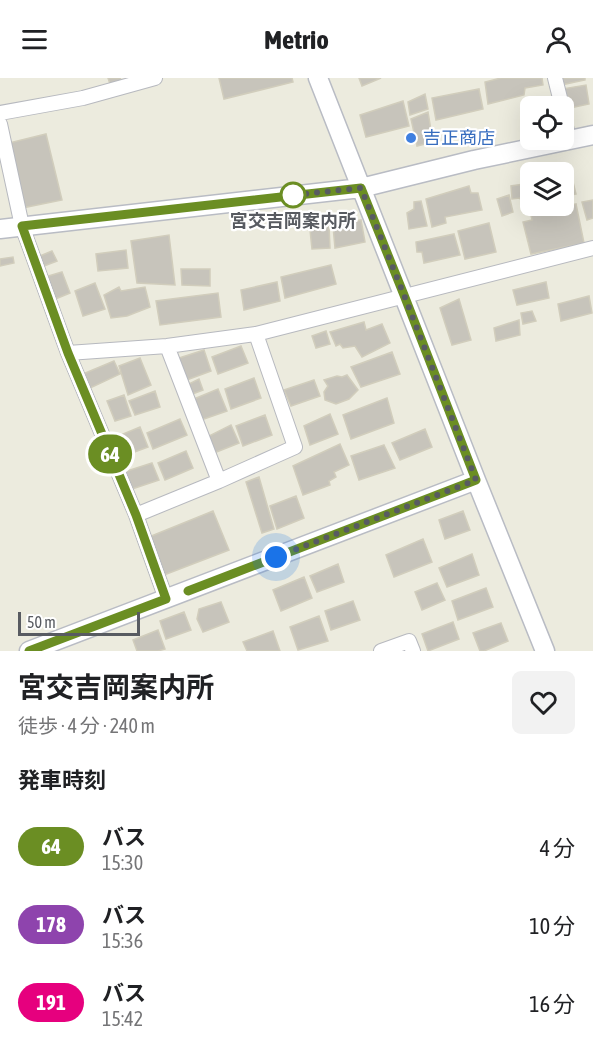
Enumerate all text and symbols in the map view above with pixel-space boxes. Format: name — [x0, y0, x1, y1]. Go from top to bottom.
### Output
icon: menu — [18, 23, 51, 56]
icon: person — [542, 23, 575, 56]
text: Metrio — [264, 24, 329, 55]
map controls — [520, 96, 574, 216]
button: locate — [520, 96, 574, 150]
place label: 吉正商店 — [423, 127, 495, 148]
marker: 吉正商店 — [404, 131, 418, 145]
button: layers — [520, 162, 574, 216]
marker: 宮交吉岡案内所 — [280, 182, 306, 208]
place label: 宮交吉岡案内所 — [230, 210, 356, 231]
line badge: 64 — [83, 434, 137, 473]
text: 64 — [100, 442, 120, 466]
your location — [261, 542, 291, 572]
scale bar — [18, 609, 140, 636]
text: 50 m — [27, 613, 56, 631]
text: 宮交吉岡案内所 — [18, 671, 214, 703]
button: heart — [512, 671, 575, 734]
text: 徒歩 · 4 分 · 240 m — [18, 714, 155, 737]
text: 発車時刻 — [18, 767, 106, 793]
text: バス — [102, 824, 146, 850]
text: 64 — [41, 834, 61, 858]
text: 4 分 — [540, 835, 575, 861]
text: 15:30 — [102, 851, 143, 874]
text: バス — [102, 902, 146, 928]
text: 178 — [36, 912, 66, 936]
text: 10 分 — [529, 913, 575, 939]
text: 15:36 — [102, 929, 143, 952]
text: バス — [102, 980, 146, 1006]
text: 191 — [36, 990, 66, 1014]
text: 16 分 — [529, 991, 575, 1017]
text: 15:42 — [102, 1007, 143, 1030]

